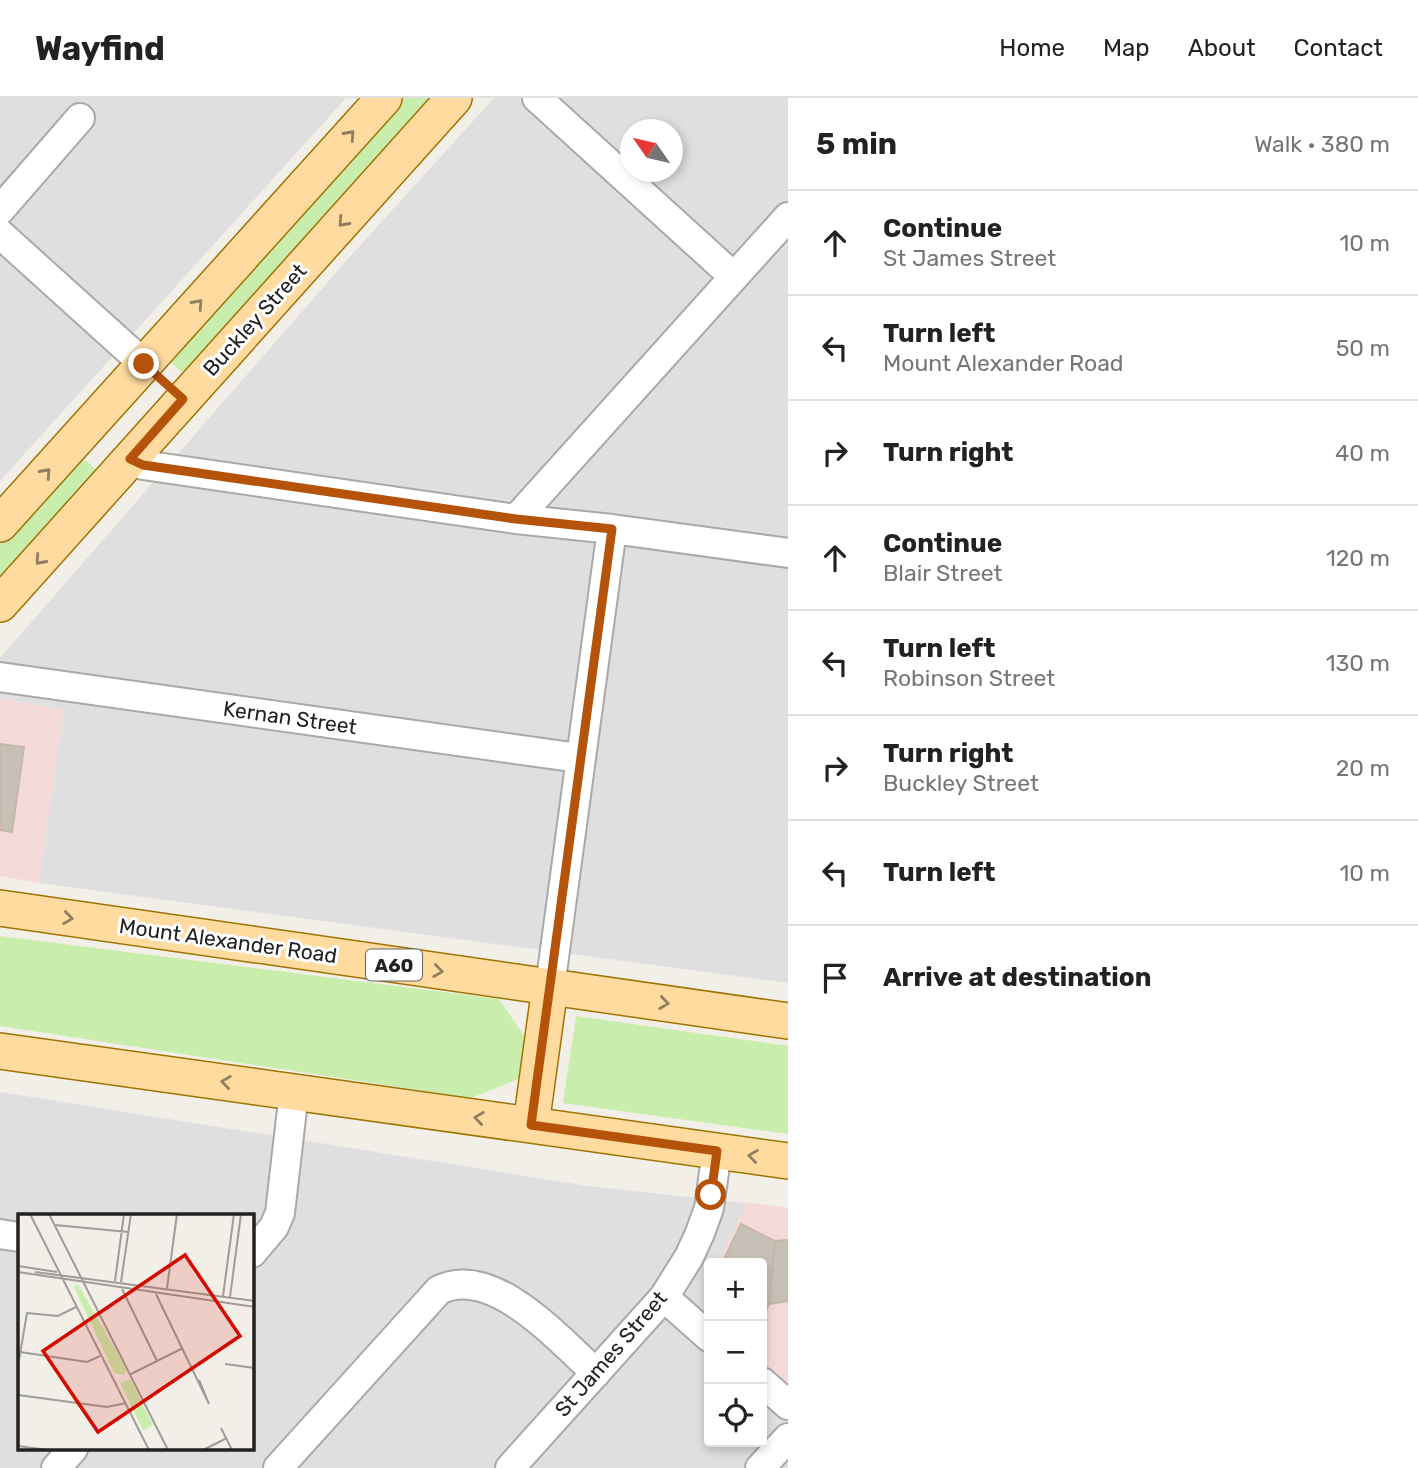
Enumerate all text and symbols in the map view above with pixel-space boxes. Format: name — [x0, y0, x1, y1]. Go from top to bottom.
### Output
text: Wayfind — [35, 29, 165, 68]
text: Home — [999, 34, 1065, 62]
text: Map — [1103, 34, 1150, 62]
text: About — [1188, 34, 1256, 62]
text: Contact — [1294, 34, 1383, 62]
north arrow — [620, 119, 683, 182]
text: 5 min — [816, 126, 897, 162]
one-way arrow — [342, 130, 355, 143]
text: Walk · 380 m — [1254, 130, 1390, 158]
text: Continue — [883, 213, 1002, 244]
one-way arrow — [338, 214, 351, 227]
icon: ahead — [816, 224, 854, 262]
text: 10 m — [1339, 229, 1390, 257]
text: St James Street — [883, 244, 1056, 272]
street label: Buckley Street — [198, 258, 312, 381]
one-way arrow — [190, 299, 202, 312]
text: Turn left — [883, 318, 995, 349]
icon: left — [816, 329, 854, 367]
text: 50 m — [1336, 334, 1390, 362]
route end — [128, 348, 159, 379]
text: Mount Alexander Road — [883, 349, 1124, 377]
icon: right — [816, 434, 854, 472]
text: Turn right — [883, 437, 1013, 468]
text: 40 m — [1335, 439, 1390, 467]
one-way arrow — [37, 468, 50, 481]
text: Continue — [883, 528, 1002, 559]
icon: ahead — [816, 539, 854, 577]
text: 120 m — [1326, 544, 1390, 572]
one-way arrow — [35, 551, 48, 564]
text: Blair Street — [883, 559, 1003, 587]
text: Turn left — [883, 633, 995, 664]
icon: left — [816, 644, 854, 682]
text: 130 m — [1326, 649, 1390, 677]
text: Robinson Street — [883, 664, 1055, 692]
street label: Kernan Street — [222, 696, 358, 739]
text: Turn right — [883, 738, 1013, 769]
icon: right — [816, 749, 854, 787]
text: 20 m — [1336, 754, 1390, 782]
text: Buckley Street — [883, 769, 1039, 797]
icon: left — [816, 854, 854, 892]
text: Turn left — [883, 857, 995, 888]
text: 10 m — [1339, 859, 1390, 887]
one-way arrow — [62, 910, 73, 925]
street label: Mount Alexander Road — [118, 913, 339, 968]
road number: A60 — [366, 950, 422, 980]
icon: arrive — [816, 959, 854, 997]
text: Arrive at destination — [883, 962, 1151, 993]
one-way arrow — [432, 964, 444, 979]
one-way arrow — [658, 996, 669, 1011]
one-way arrow — [220, 1075, 232, 1090]
one-way arrow — [474, 1111, 485, 1126]
one-way arrow — [747, 1148, 758, 1163]
route start — [695, 1179, 726, 1210]
inset map — [18, 1214, 254, 1450]
map controls — [704, 1258, 767, 1447]
button: + — [704, 1258, 767, 1321]
street label: St James Street — [549, 1286, 672, 1422]
button: − — [704, 1321, 767, 1384]
button: locate — [704, 1384, 767, 1447]

